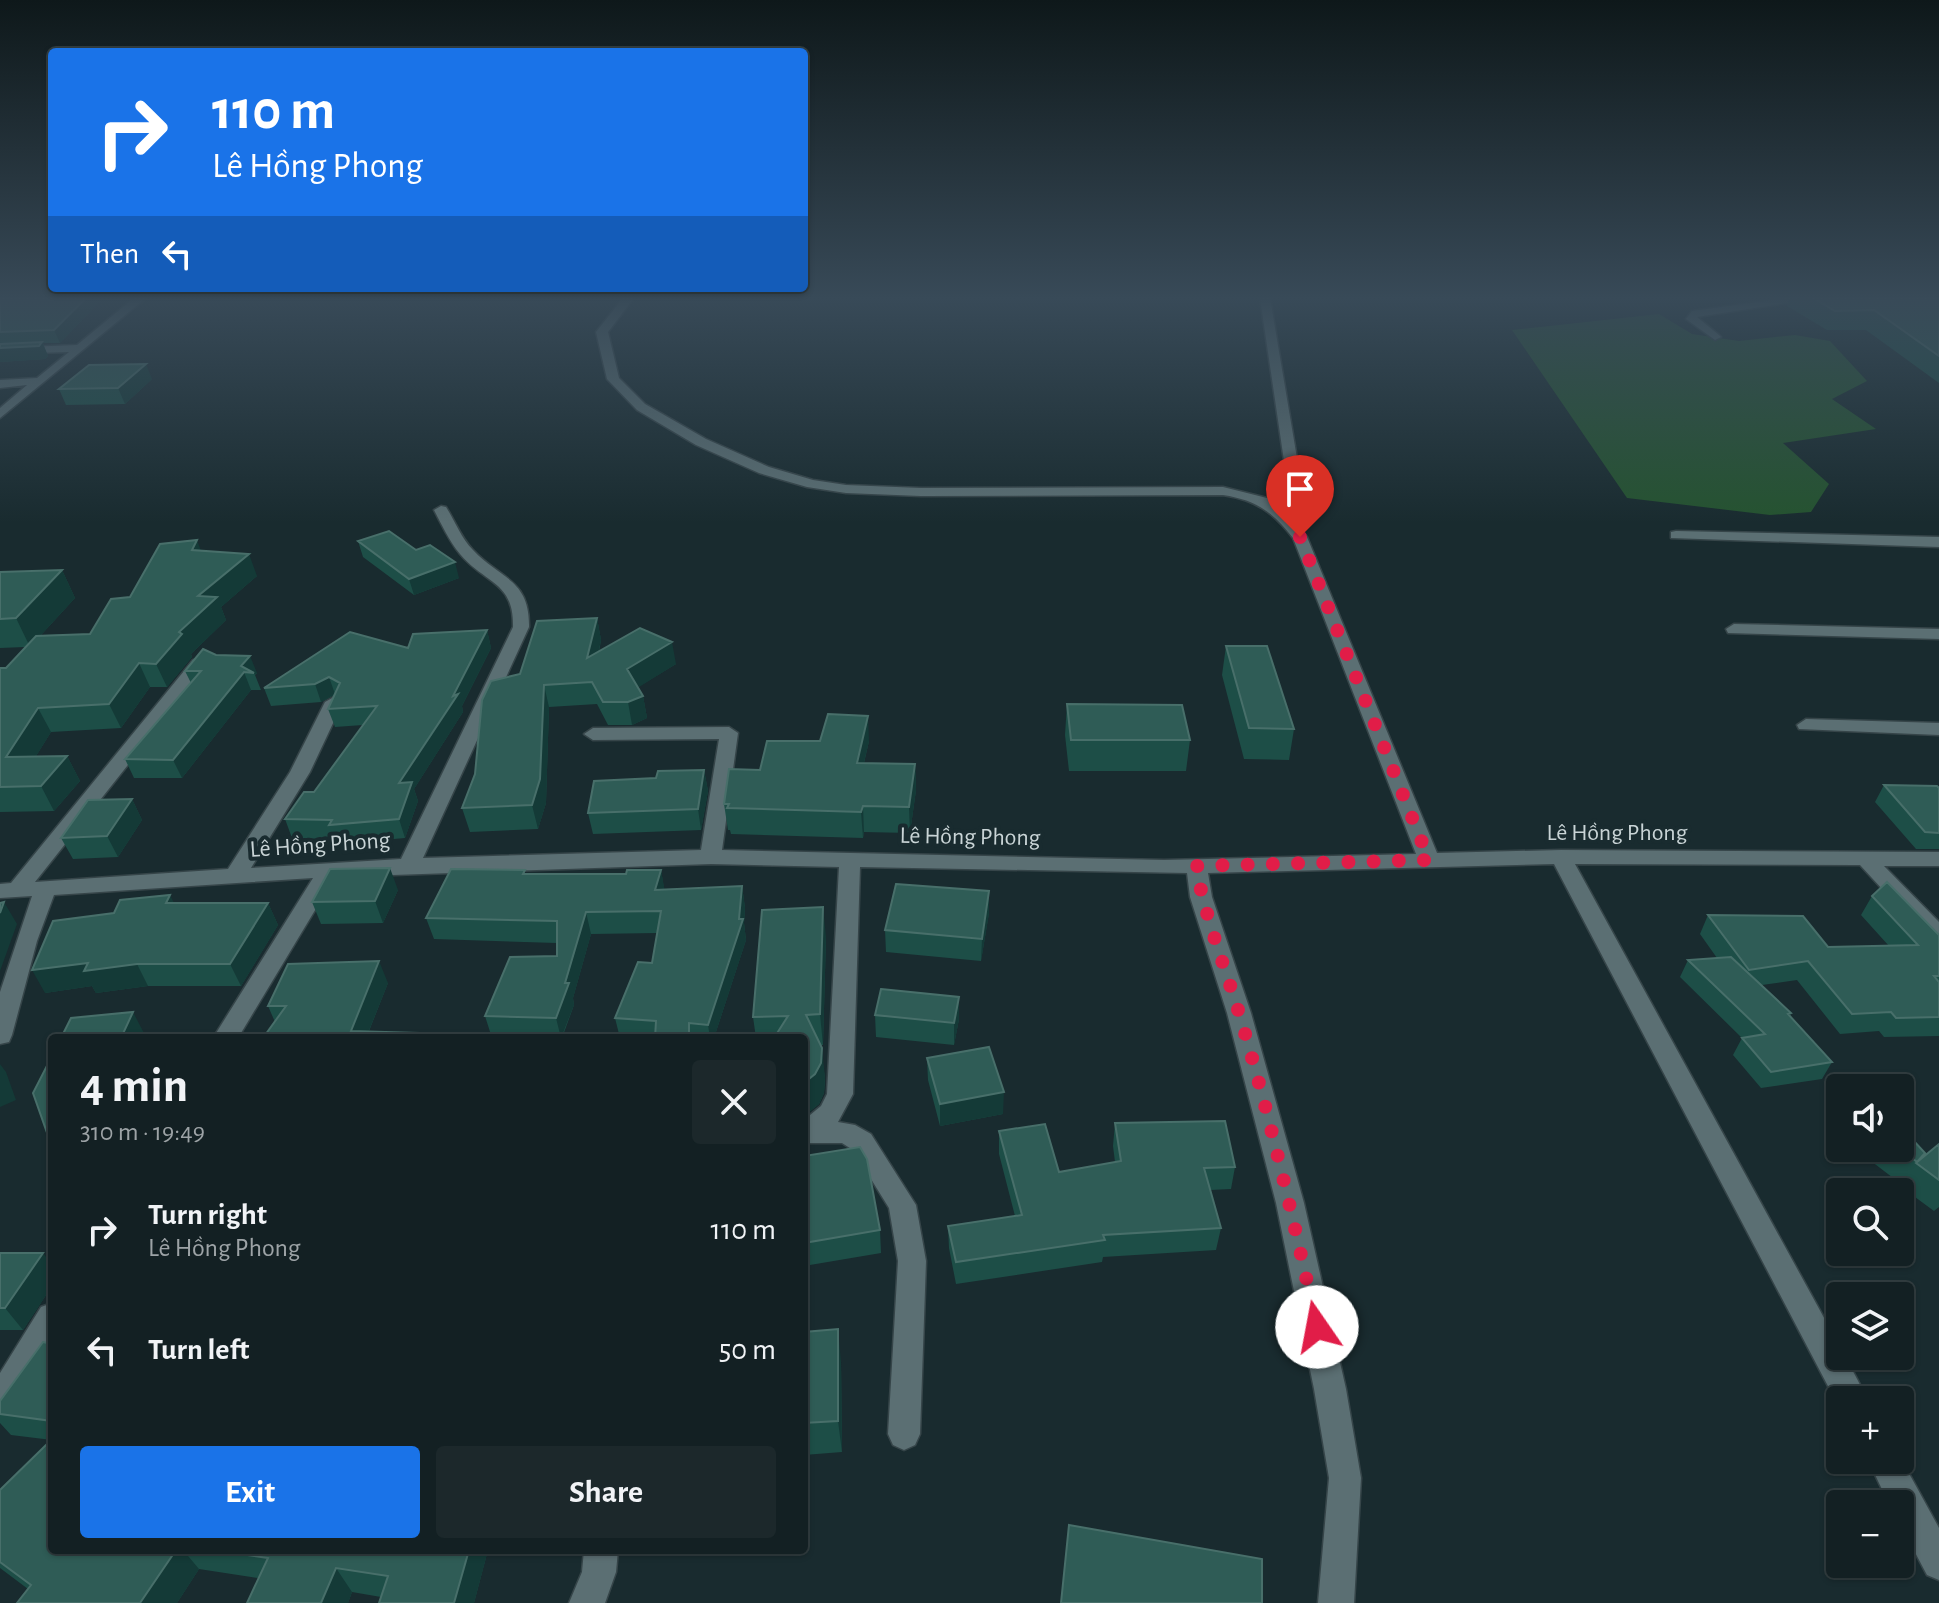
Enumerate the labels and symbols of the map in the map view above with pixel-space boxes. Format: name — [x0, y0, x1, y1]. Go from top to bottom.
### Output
pin — [1266, 455, 1334, 537]
street label: Lê Hồng Phong — [1547, 821, 1688, 845]
street label: Lê Hồng Phong — [899, 824, 1041, 850]
street label: Lê Hồng Phong — [249, 828, 391, 862]
position arrow — [1275, 1285, 1359, 1369]

